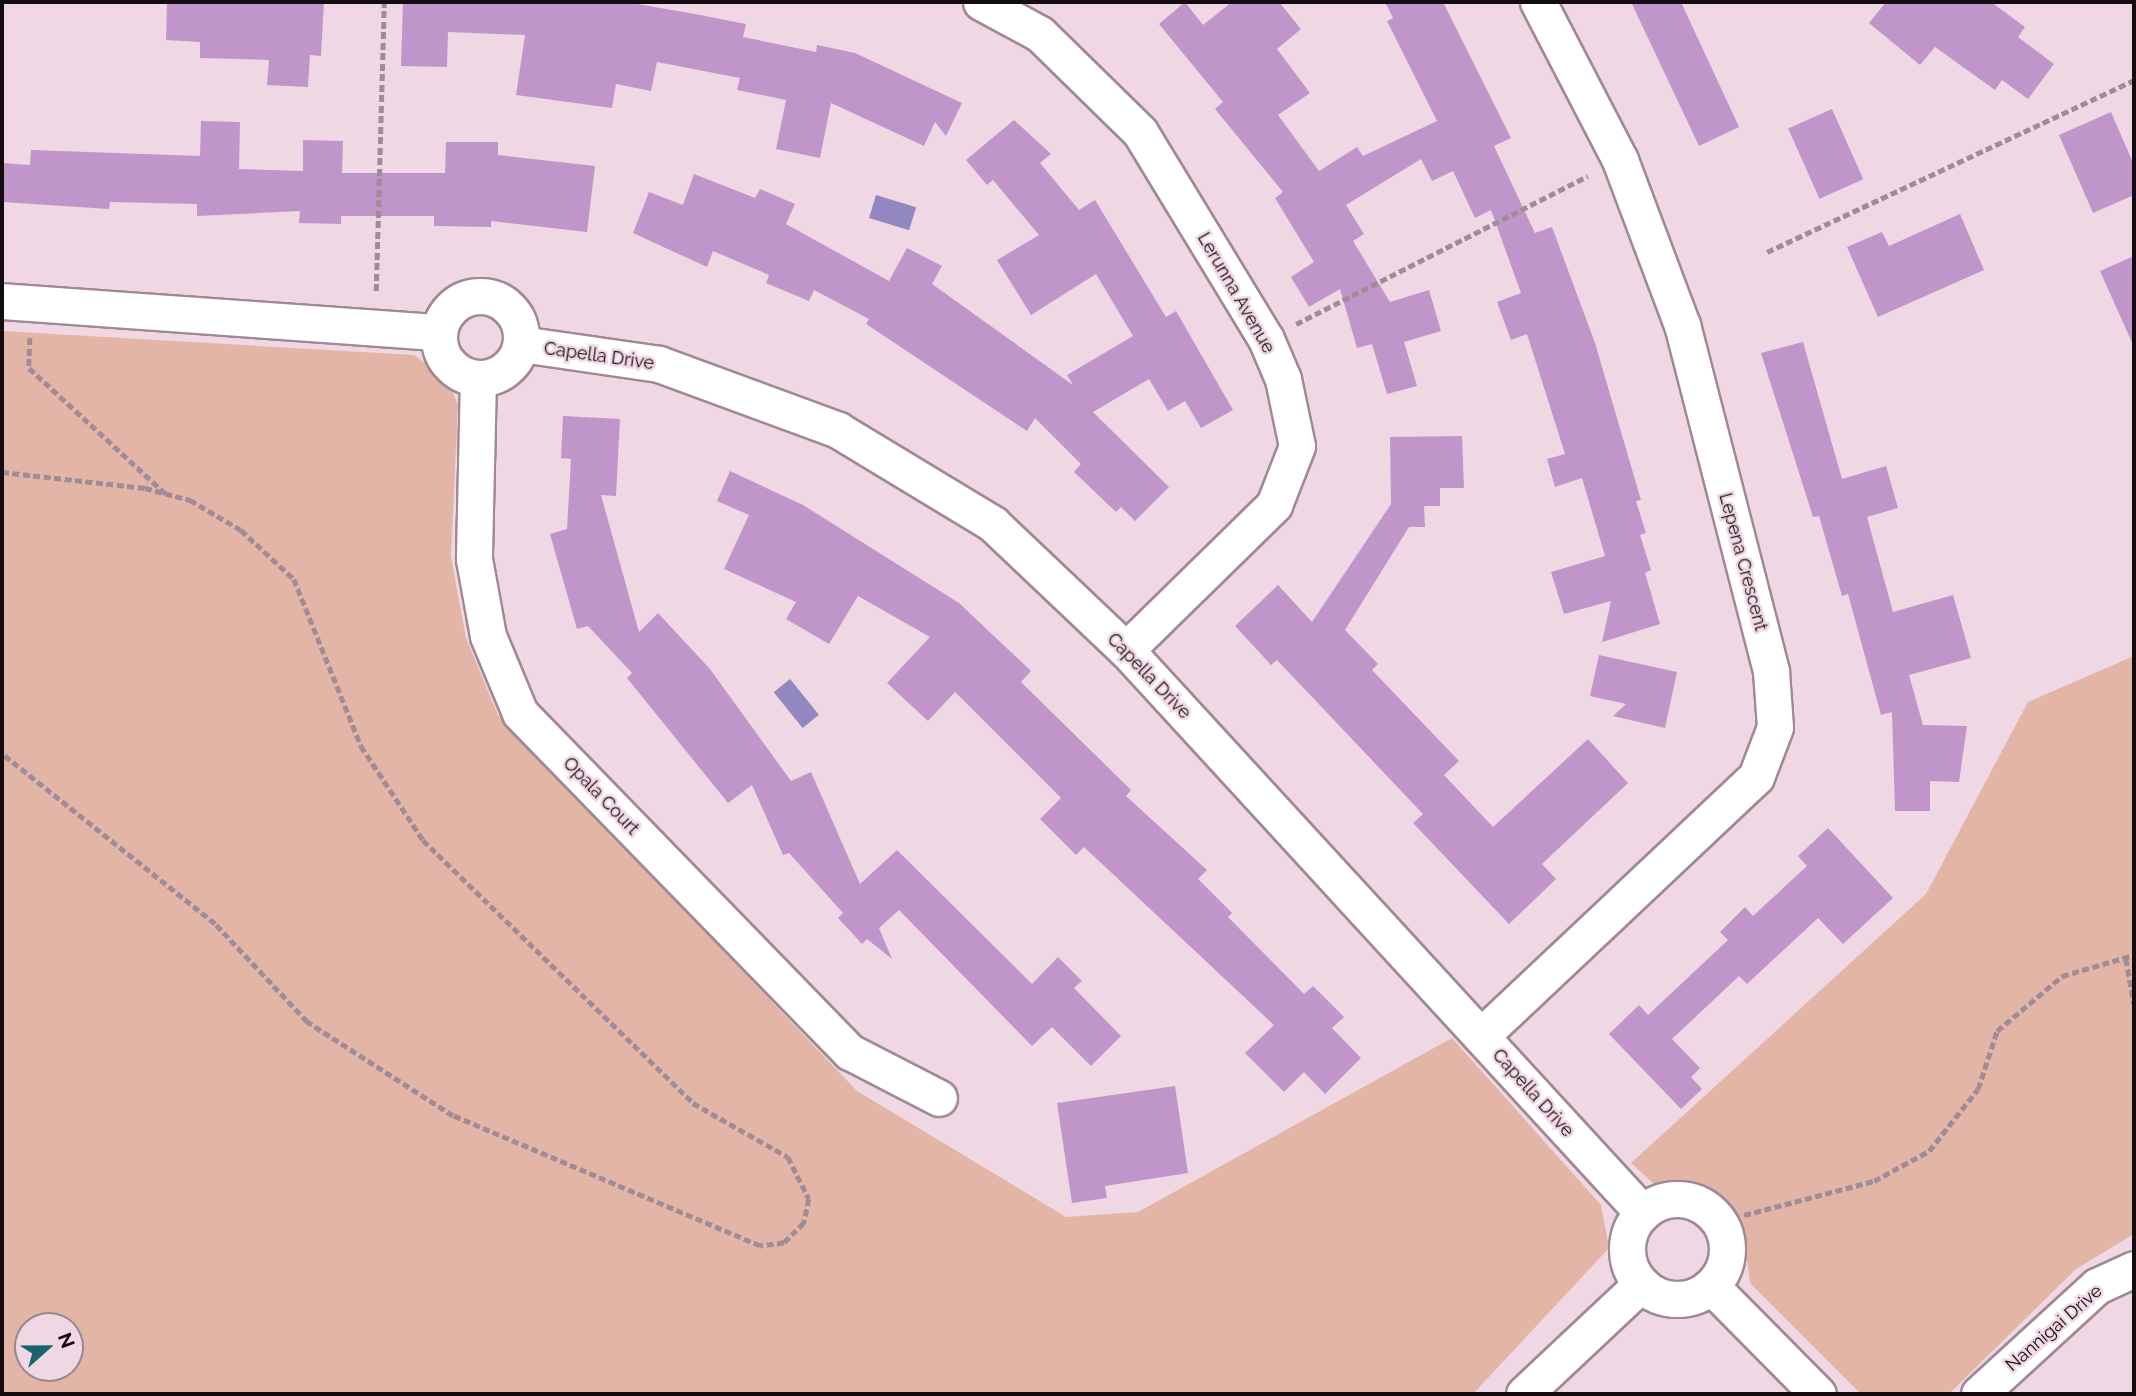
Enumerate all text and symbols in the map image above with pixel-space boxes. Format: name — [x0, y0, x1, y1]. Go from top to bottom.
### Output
street label: Lerunna Avenue — [1193, 229, 1279, 357]
street label: Capella Drive — [543, 338, 655, 374]
street label: Lepena Crescent — [1714, 491, 1772, 633]
street label: Capella Drive — [1103, 629, 1195, 723]
street label: Opala Court — [559, 753, 643, 839]
street label: Capella Drive — [1488, 1045, 1578, 1141]
street label: Nannigai Drive — [2001, 1280, 2107, 1376]
north arrow — [14, 1312, 84, 1382]
text: N — [54, 1329, 80, 1351]

